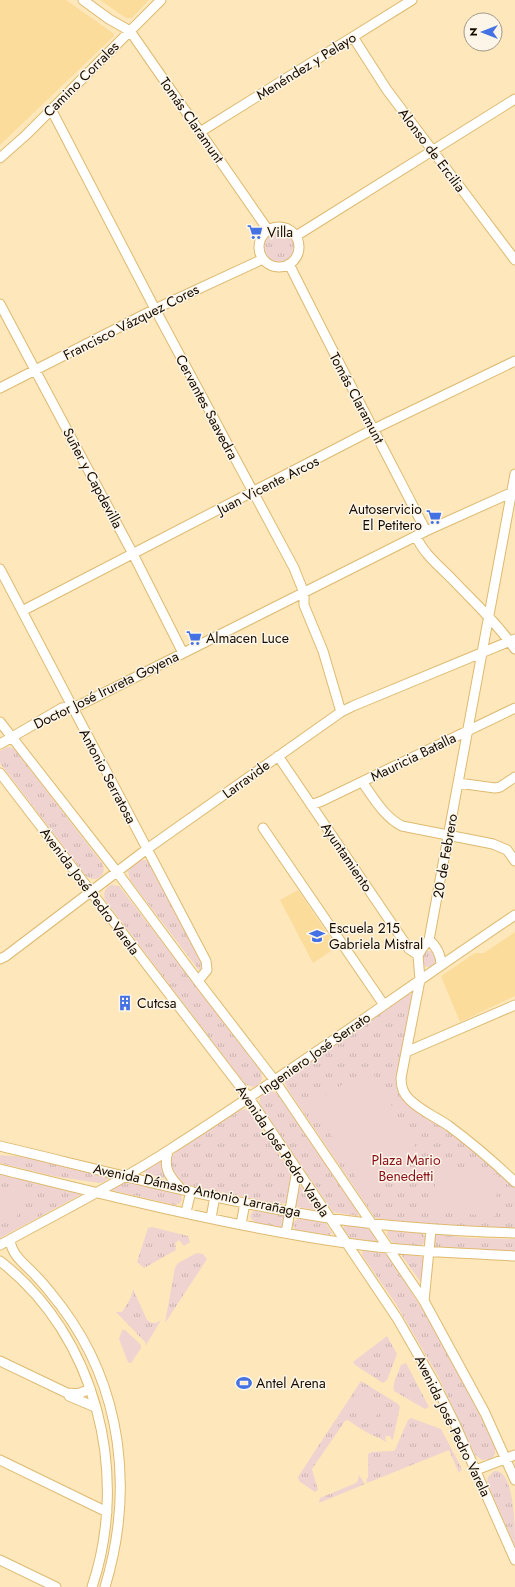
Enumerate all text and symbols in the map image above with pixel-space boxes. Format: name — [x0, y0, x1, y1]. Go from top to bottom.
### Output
north arrow — [463, 12, 503, 52]
street label: Menéndez y Pelayo — [252, 27, 360, 105]
text: N — [465, 28, 481, 36]
street label: Camino Corrales — [39, 36, 124, 121]
street label: Tomás Claramunt — [155, 73, 229, 167]
street label: Alonso de Ercilia — [394, 104, 470, 196]
place label: Villa — [267, 222, 293, 242]
supermarket icon: Villa — [246, 223, 264, 241]
street label: Francisco Vázquez Cores — [60, 279, 203, 365]
street label: Tomás Claramunt — [325, 349, 390, 448]
street label: Cervantes Saavedra — [171, 351, 243, 463]
street label: Suñer y Capdevilla — [58, 424, 128, 532]
street label: Juan Vicente Arcos — [212, 451, 323, 520]
place label: Autoservicio El Petitero — [349, 499, 422, 535]
supermarket icon: Autoservicio El Petitero — [425, 508, 443, 526]
place label: Almacen Luce — [206, 628, 289, 648]
supermarket icon: Almacen Luce — [185, 629, 203, 647]
street label: Doctor José Irureta Goyena — [30, 646, 182, 734]
street label: Antonio Serratosa — [75, 725, 141, 827]
street label: Mauricia Batalla — [367, 728, 459, 786]
street label: Larravide — [218, 755, 274, 803]
street label: 20 de Febrero — [428, 812, 462, 900]
street label: Ayuntamiento — [316, 818, 378, 896]
street label: Avenida José Pedro Varela — [35, 823, 145, 959]
place label: Escuela 215 Gabriela Mistral — [329, 918, 423, 954]
school or university icon: Escuela 215 Gabriela Mistral — [308, 927, 326, 945]
place label: Cutcsa — [137, 993, 176, 1013]
building icon: Cutcsa — [116, 994, 134, 1012]
street label: Ingeniero José Serrato — [256, 1007, 375, 1099]
street label: Avenida José Pedro Varela — [231, 1081, 335, 1221]
park label: Plaza Mario Benedetti — [371, 1150, 441, 1186]
street label: Avenida Dámaso Antonio Larrañaga — [91, 1158, 303, 1222]
street label: Avenida José Pedro Varela — [410, 1352, 496, 1500]
place label: Antel Arena — [256, 1373, 326, 1393]
sports icon: Antel Arena — [235, 1374, 253, 1392]

